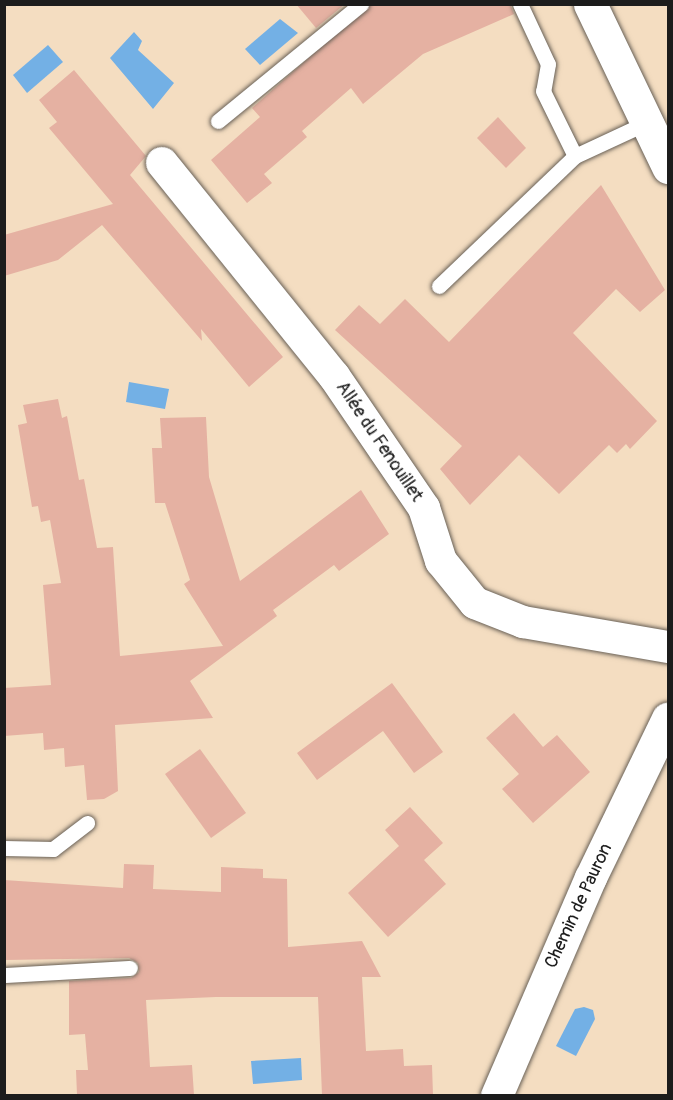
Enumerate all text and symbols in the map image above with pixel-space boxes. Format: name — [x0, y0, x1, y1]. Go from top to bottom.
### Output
street label: Allée du Fenouillet — [331, 378, 427, 506]
street label: Chemin de Pauron — [541, 840, 617, 972]

